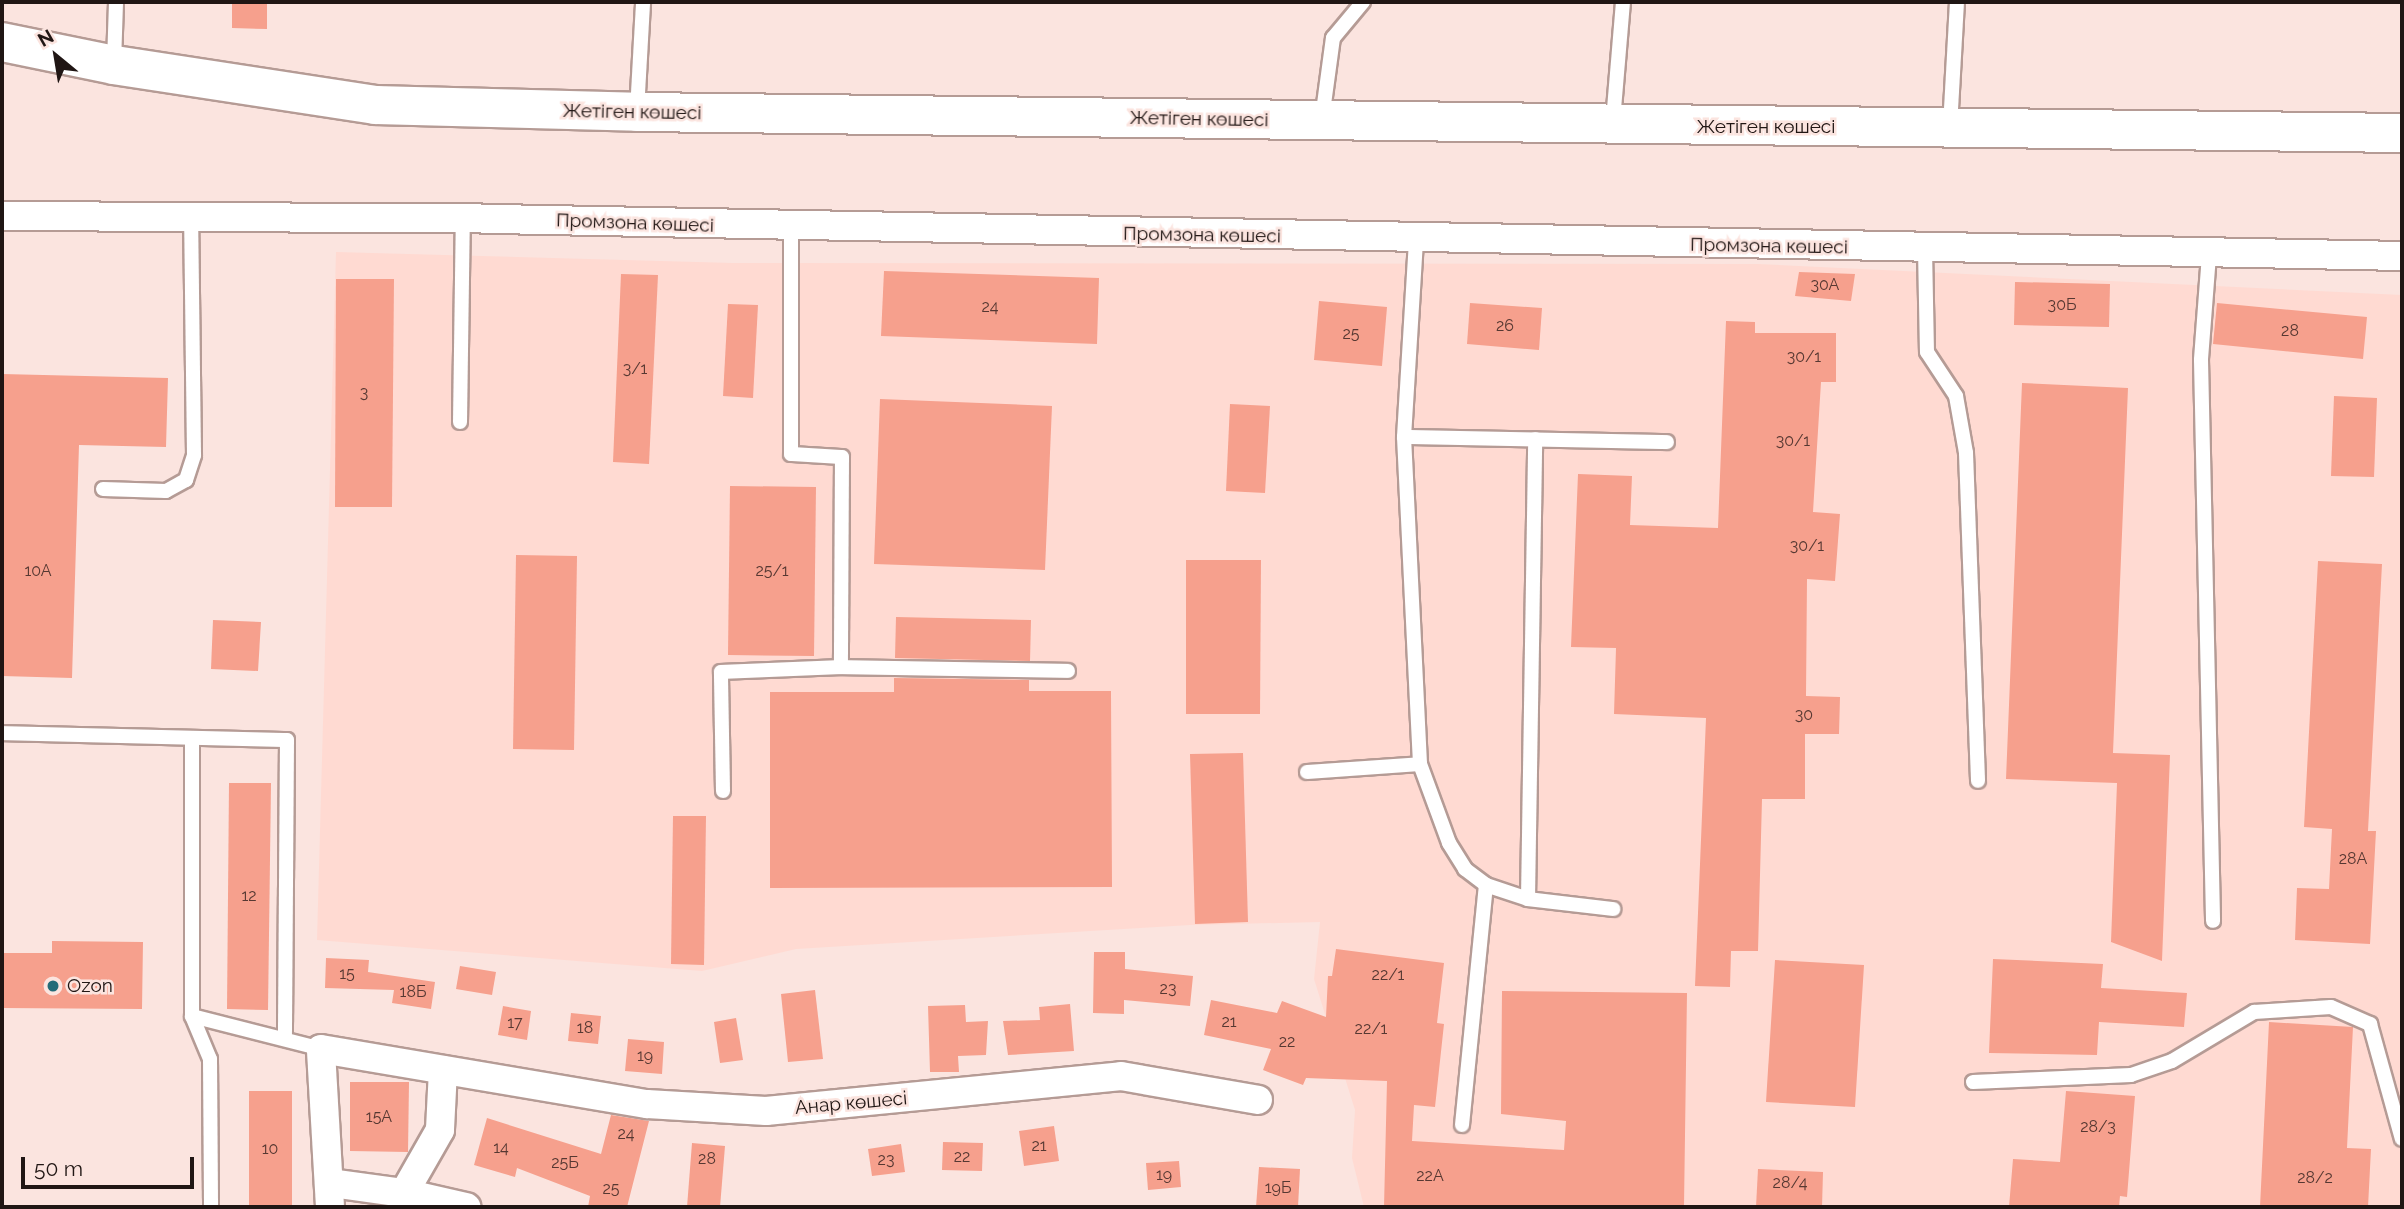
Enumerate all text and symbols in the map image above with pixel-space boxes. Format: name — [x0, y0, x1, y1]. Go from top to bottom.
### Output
north arrow — [21, 21, 91, 91]
text: N — [34, 25, 57, 51]
street label: Жетіген көшесі — [562, 99, 702, 125]
street label: Жетіген көшесі — [1129, 106, 1269, 132]
street label: Жетіген көшесі — [1697, 116, 1835, 138]
street label: Промзона көшесі — [556, 209, 714, 237]
street label: Промзона көшесі — [1123, 222, 1281, 248]
street label: Промзона көшесі — [1690, 233, 1848, 259]
house number: 30А — [1811, 275, 1839, 295]
house number: 30Б — [2048, 295, 2076, 315]
house number: 24 — [981, 297, 999, 317]
house number: 26 — [1496, 316, 1514, 336]
house number: 28 — [2281, 321, 2299, 341]
house number: 25 — [1342, 324, 1360, 344]
house number: 30/1 — [1787, 347, 1821, 367]
house number: 3/1 — [623, 359, 647, 379]
house number: 3 — [360, 383, 368, 403]
house number: 30/1 — [1776, 431, 1810, 451]
house number: 30/1 — [1790, 536, 1824, 556]
house number: 10А — [24, 561, 52, 581]
house number: 25/1 — [755, 561, 789, 581]
house number: 30 — [1795, 705, 1813, 725]
house number: 28А — [2339, 849, 2367, 869]
house number: 12 — [241, 886, 257, 906]
house number: 15 — [339, 964, 355, 984]
house number: 22/1 — [1372, 965, 1404, 985]
place label: Ozon — [67, 975, 113, 997]
marker: Ozon — [45, 978, 61, 994]
house number: 23 — [1160, 979, 1176, 999]
house number: 18Б — [400, 982, 426, 1002]
house number: 21 — [1221, 1012, 1237, 1032]
house number: 17 — [507, 1013, 523, 1033]
house number: 18 — [577, 1018, 593, 1038]
house number: 22/1 — [1355, 1019, 1387, 1039]
house number: 22 — [1279, 1032, 1295, 1052]
house number: 19 — [637, 1046, 653, 1066]
street label: Анар көшесі — [794, 1087, 908, 1119]
house number: 15А — [366, 1107, 392, 1127]
house number: 28/3 — [2080, 1117, 2116, 1137]
house number: 24 — [617, 1124, 635, 1144]
house number: 21 — [1031, 1136, 1047, 1156]
house number: 14 — [493, 1138, 509, 1158]
house number: 10 — [262, 1139, 278, 1159]
scale bar — [24, 1142, 198, 1186]
house number: 22 — [954, 1147, 970, 1167]
house number: 28 — [698, 1149, 716, 1169]
house number: 23 — [878, 1150, 894, 1170]
house number: 25Б — [551, 1153, 579, 1173]
text: 50 m — [34, 1156, 83, 1181]
house number: 19 — [1156, 1165, 1172, 1185]
house number: 22А — [1416, 1166, 1444, 1186]
house number: 28/2 — [2297, 1168, 2333, 1188]
house number: 28/4 — [1773, 1173, 1807, 1193]
house number: 19Б — [1265, 1178, 1291, 1198]
house number: 25 — [602, 1179, 620, 1199]

